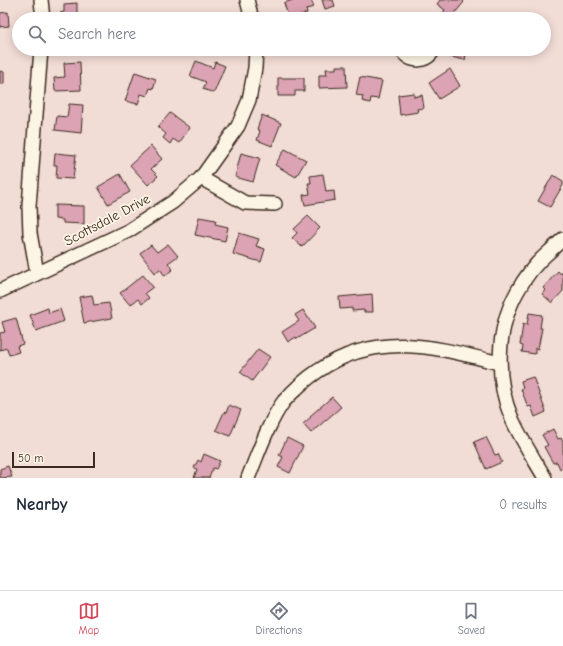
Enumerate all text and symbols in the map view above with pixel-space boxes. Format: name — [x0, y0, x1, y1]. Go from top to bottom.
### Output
search box — [12, 12, 551, 56]
icon: search — [26, 23, 48, 45]
text: Search here — [58, 25, 136, 43]
street label: Scottsdale Drive — [61, 190, 153, 250]
scale bar — [12, 450, 95, 469]
text: 50 m — [18, 452, 43, 465]
text: Nearby — [16, 495, 67, 514]
text: 0 results — [499, 497, 547, 512]
tab: Map — [78, 600, 100, 637]
tab: Directions — [256, 600, 302, 637]
tab: Saved — [458, 600, 485, 637]

